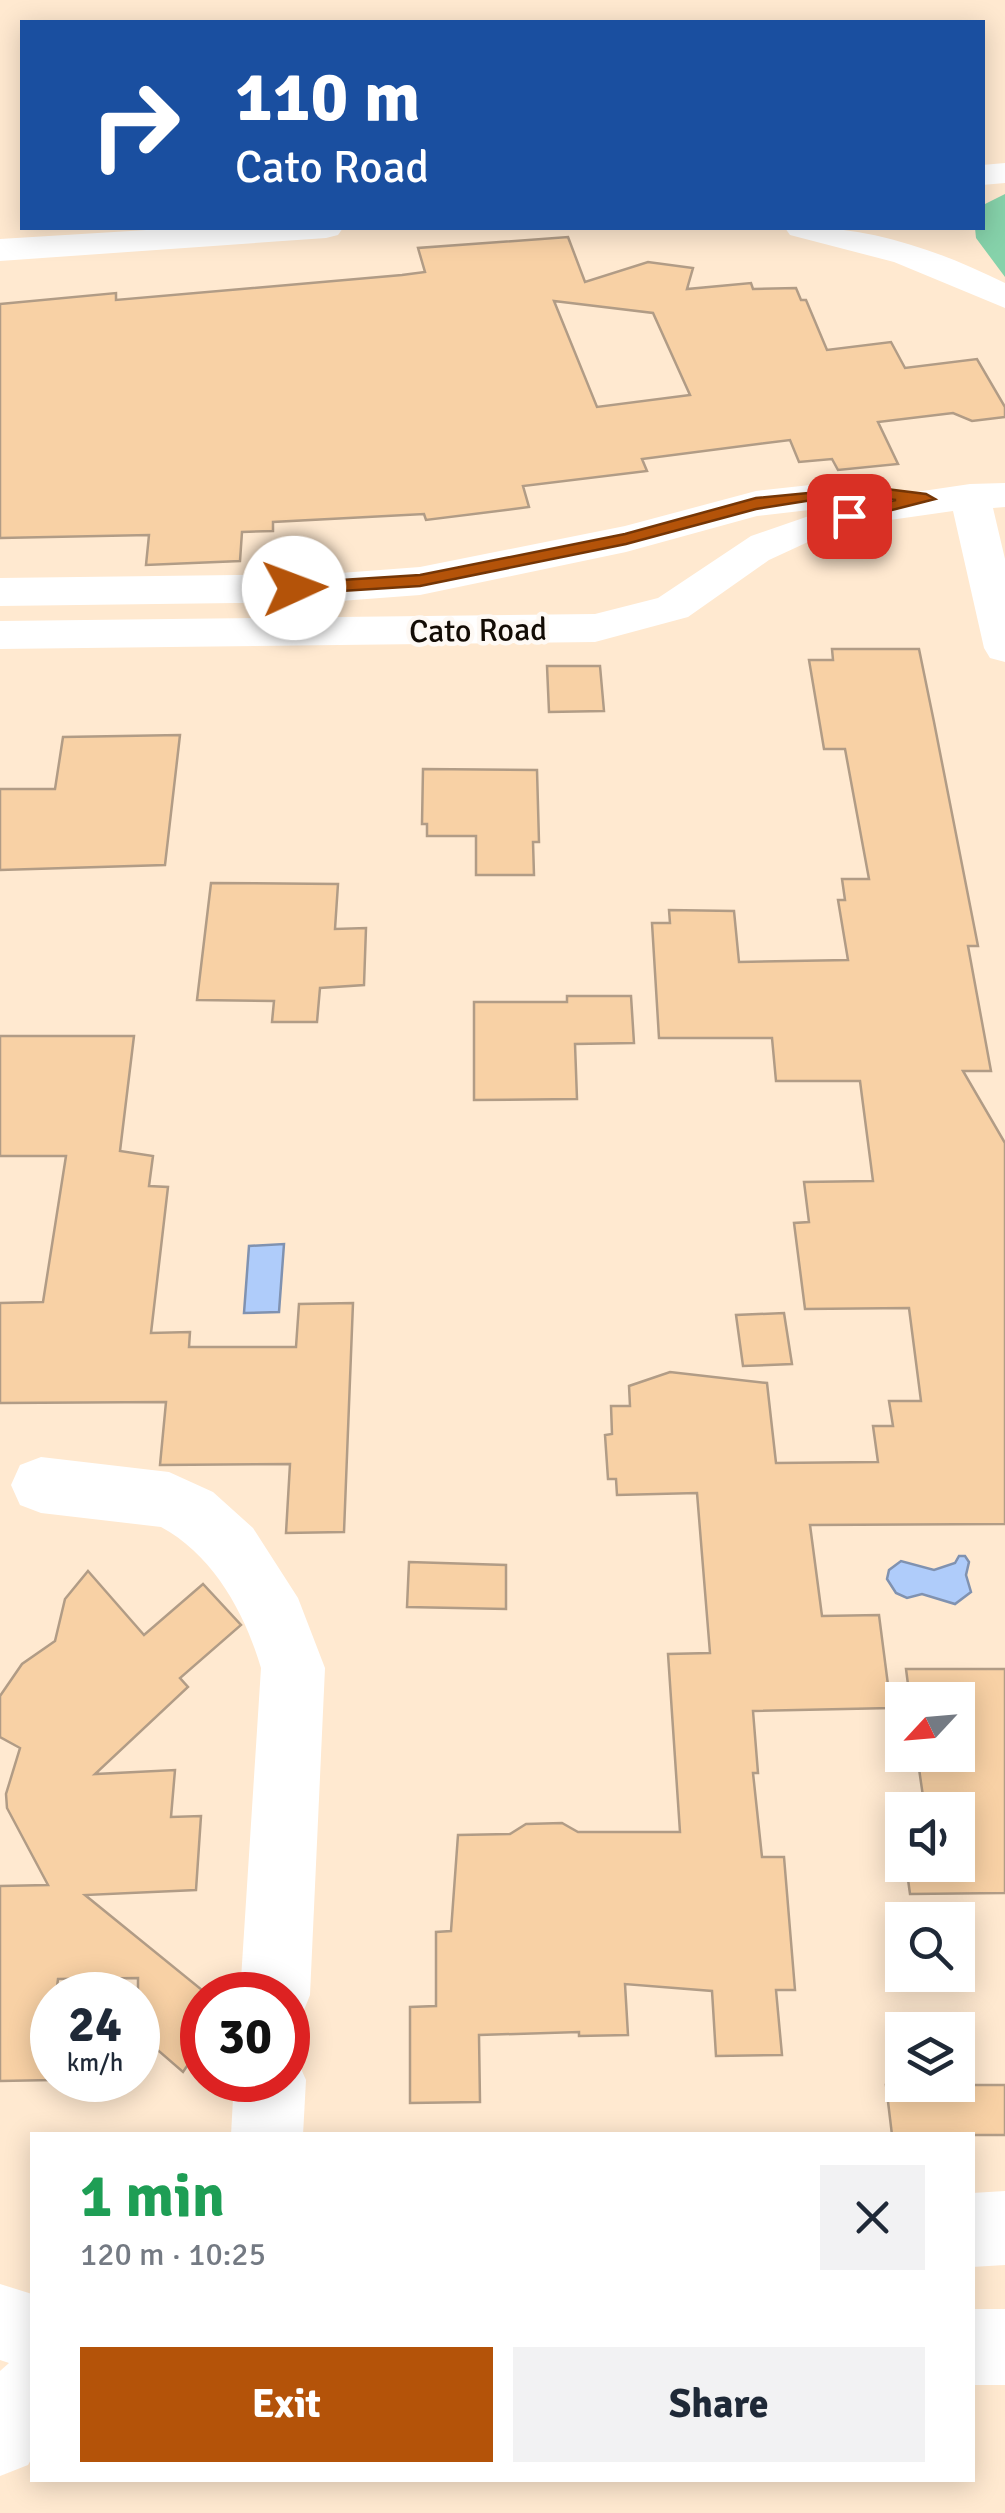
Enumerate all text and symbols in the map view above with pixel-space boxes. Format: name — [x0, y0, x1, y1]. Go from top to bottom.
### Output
text: 110 m — [235, 54, 420, 140]
icon: right — [70, 60, 200, 190]
text: Cato Road — [235, 140, 429, 195]
pin — [807, 474, 892, 559]
icon: arrive — [822, 489, 877, 544]
position arrow — [242, 536, 346, 640]
street label: Cato Road — [409, 610, 547, 651]
north arrow — [885, 1682, 975, 1772]
map controls — [885, 1682, 975, 2102]
button: sound — [885, 1792, 975, 1882]
button: search — [885, 1902, 975, 1992]
speed limit sign: 30 — [180, 1972, 310, 2102]
text: 24 — [68, 1994, 122, 2056]
button: layers — [885, 2012, 975, 2102]
text: km/h — [67, 2047, 123, 2078]
text: 1 min — [80, 2160, 225, 2234]
button: close — [820, 2165, 925, 2270]
text: 120 m · 10:25 — [80, 2235, 266, 2274]
button: Exit — [80, 2347, 493, 2462]
button: Share — [513, 2347, 925, 2462]

